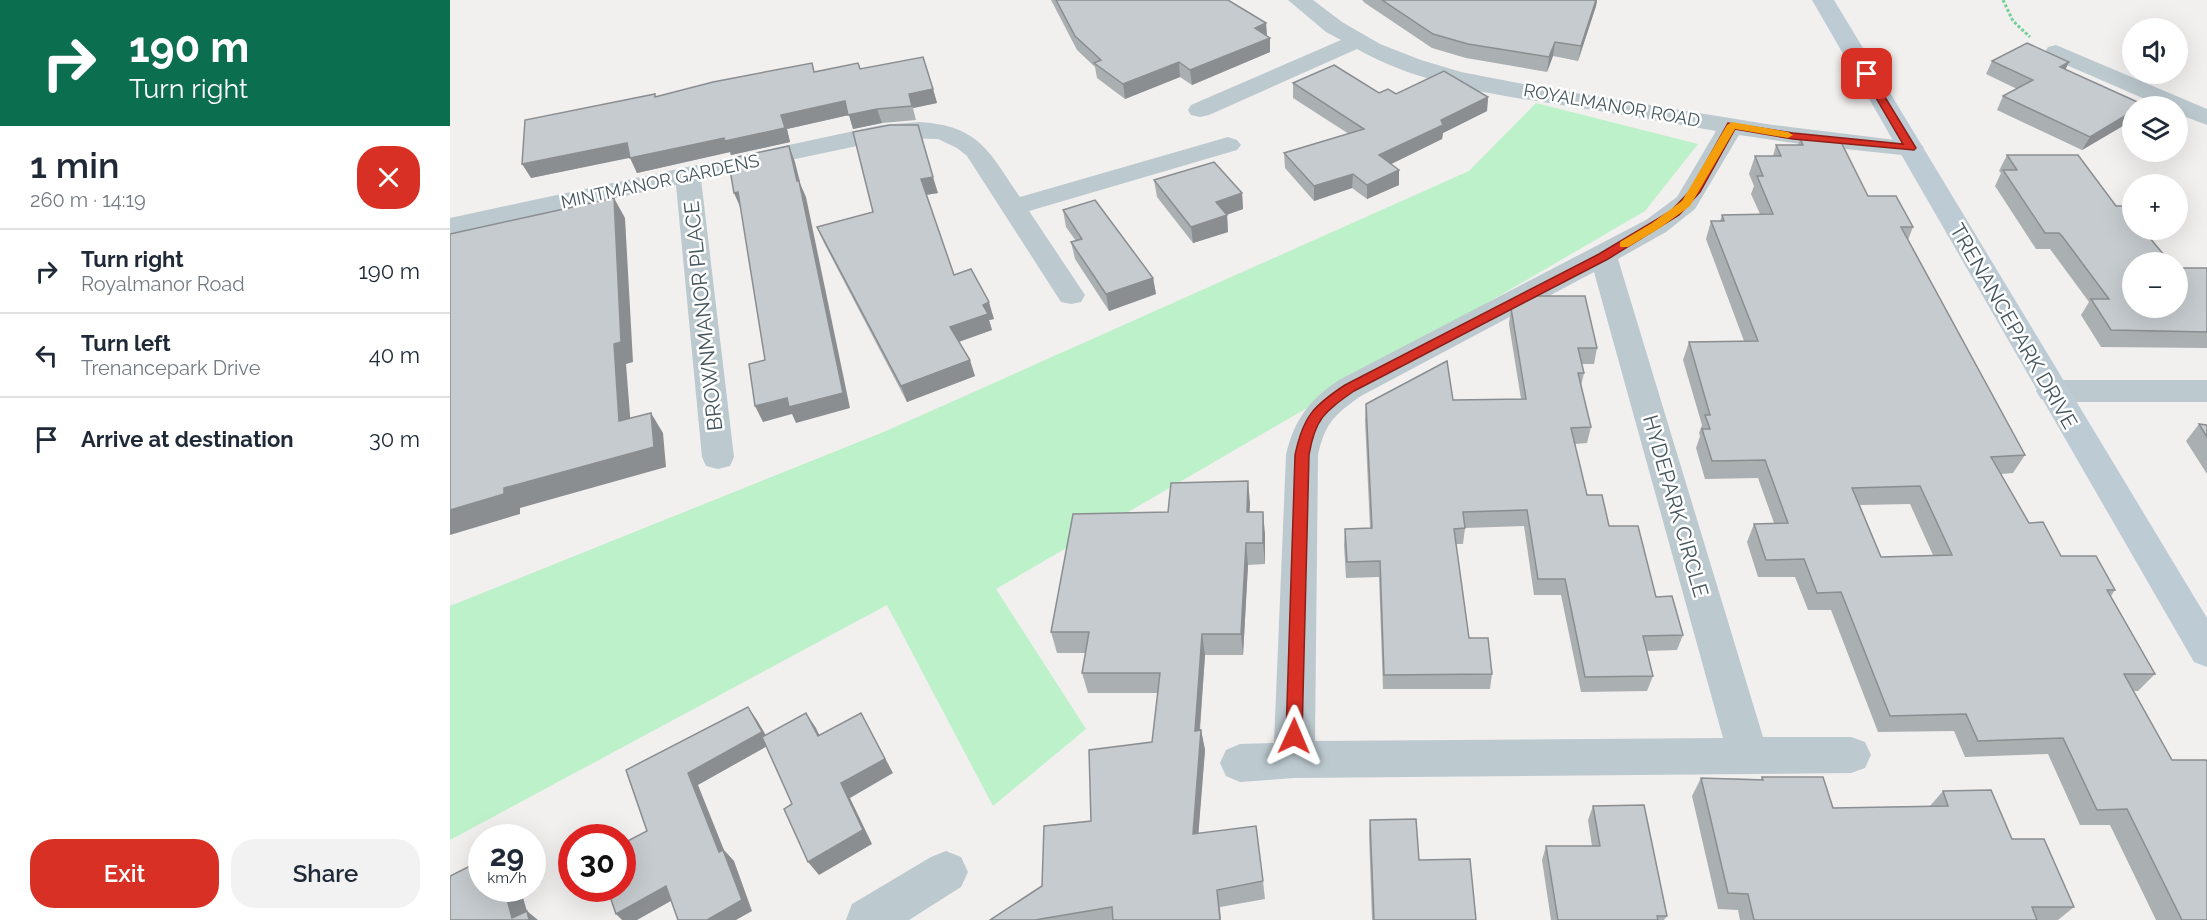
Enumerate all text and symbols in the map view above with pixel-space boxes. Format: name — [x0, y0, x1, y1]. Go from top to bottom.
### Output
map controls — [2122, 18, 2188, 318]
button: sound — [2122, 18, 2188, 84]
text: 190 m — [129, 23, 249, 72]
icon: right — [30, 24, 108, 102]
pin — [1841, 48, 1892, 99]
icon: arrive — [1850, 57, 1883, 90]
text: Turn right — [129, 73, 248, 104]
street label: ROYALMANOR ROAD — [1522, 79, 1702, 131]
button: layers — [2122, 96, 2188, 162]
text: 1 min — [30, 144, 119, 186]
button: close — [357, 146, 420, 209]
street label: MINTMANOR GARDENS — [559, 150, 761, 212]
button: + — [2122, 174, 2188, 240]
text: 260 m · 14:19 — [30, 188, 146, 212]
street label: BROWNMANOR PLACE — [679, 200, 727, 432]
street label: TRENANCEPARK DRIVE — [1945, 219, 2083, 433]
text: Turn right — [81, 246, 184, 272]
button: − — [2122, 252, 2188, 318]
icon: right — [30, 255, 63, 288]
text: 190 m — [358, 258, 420, 284]
text: Royalmanor Road — [81, 272, 245, 296]
text: Turn left — [81, 330, 171, 356]
icon: left — [30, 339, 63, 372]
text: 40 m — [369, 342, 420, 368]
text: Trenancepark Drive — [81, 356, 260, 380]
street label: HYDEPARK CIRCLE — [1638, 412, 1714, 600]
icon: arrive — [30, 423, 63, 456]
text: Arrive at destination — [81, 426, 294, 452]
text: 30 m — [369, 426, 420, 452]
position arrow — [1262, 704, 1326, 768]
speed limit sign: 30 — [558, 824, 636, 902]
text: 29 — [490, 838, 524, 873]
button: Exit — [30, 839, 219, 908]
button: Share — [231, 839, 420, 908]
text: km/h — [487, 869, 527, 887]

